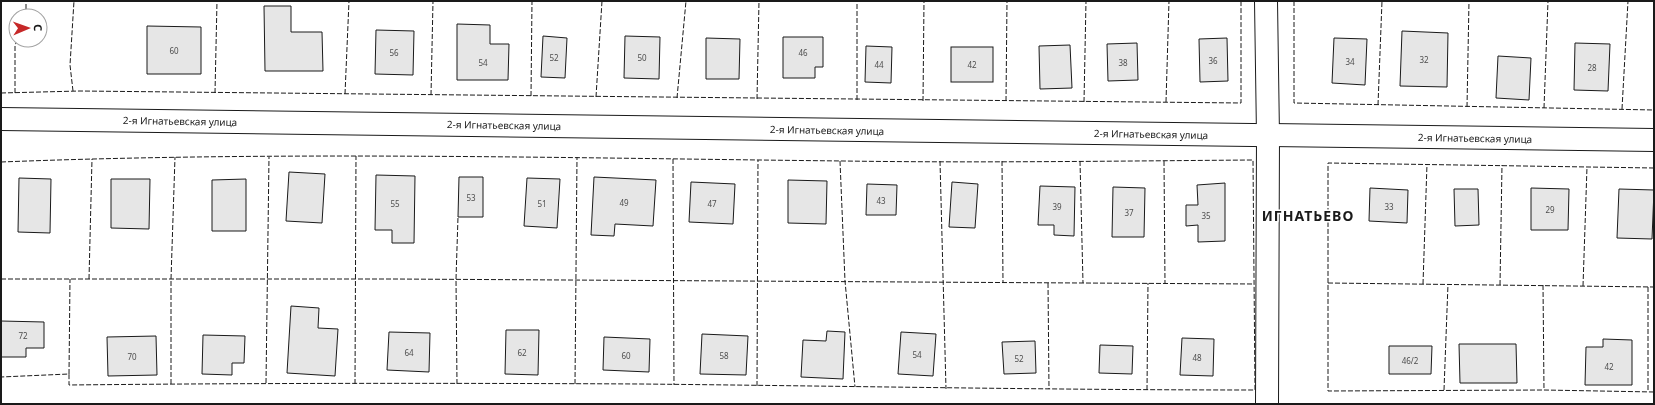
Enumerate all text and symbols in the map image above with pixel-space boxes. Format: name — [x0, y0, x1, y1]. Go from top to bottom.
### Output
north arrow — [8, 8, 48, 48]
text: С — [31, 24, 46, 31]
house number: 60 — [169, 45, 179, 56]
house number: 56 — [389, 47, 399, 58]
house number: 46 — [798, 47, 808, 58]
house number: 52 — [549, 52, 559, 63]
house number: 50 — [637, 52, 647, 63]
house number: 32 — [1419, 54, 1429, 65]
house number: 36 — [1208, 55, 1218, 66]
house number: 34 — [1345, 56, 1355, 67]
house number: 54 — [478, 57, 488, 68]
house number: 38 — [1118, 57, 1128, 68]
house number: 44 — [874, 59, 884, 70]
house number: 42 — [967, 59, 977, 70]
house number: 28 — [1587, 62, 1597, 73]
street label: 2-я Игнатьевская улица — [123, 113, 237, 129]
street label: 2-я Игнатьевская улица — [447, 117, 561, 133]
street label: 2-я Игнатьевская улица — [770, 122, 884, 138]
street label: 2-я Игнатьевская улица — [1094, 126, 1208, 142]
street label: 2-я Игнатьевская улица — [1418, 130, 1532, 146]
house number: 53 — [466, 192, 476, 203]
house number: 43 — [876, 195, 886, 206]
house number: 49 — [619, 197, 629, 208]
house number: 55 — [390, 198, 400, 209]
house number: 51 — [537, 198, 547, 209]
house number: 47 — [707, 198, 717, 209]
house number: 39 — [1052, 201, 1062, 212]
house number: 33 — [1384, 201, 1394, 212]
house number: 29 — [1545, 204, 1555, 215]
district label: ИГНАТЬЕВО — [1262, 206, 1354, 225]
house number: 37 — [1124, 207, 1134, 218]
house number: 35 — [1201, 210, 1211, 221]
house number: 72 — [18, 330, 28, 341]
house number: 64 — [404, 347, 414, 358]
house number: 62 — [517, 347, 527, 358]
house number: 54 — [912, 349, 922, 360]
house number: 60 — [621, 350, 631, 361]
house number: 58 — [719, 350, 729, 361]
house number: 70 — [127, 351, 137, 362]
house number: 48 — [1192, 352, 1202, 363]
house number: 52 — [1014, 353, 1024, 364]
house number: 46/2 — [1402, 355, 1419, 366]
house number: 42 — [1604, 361, 1614, 372]

